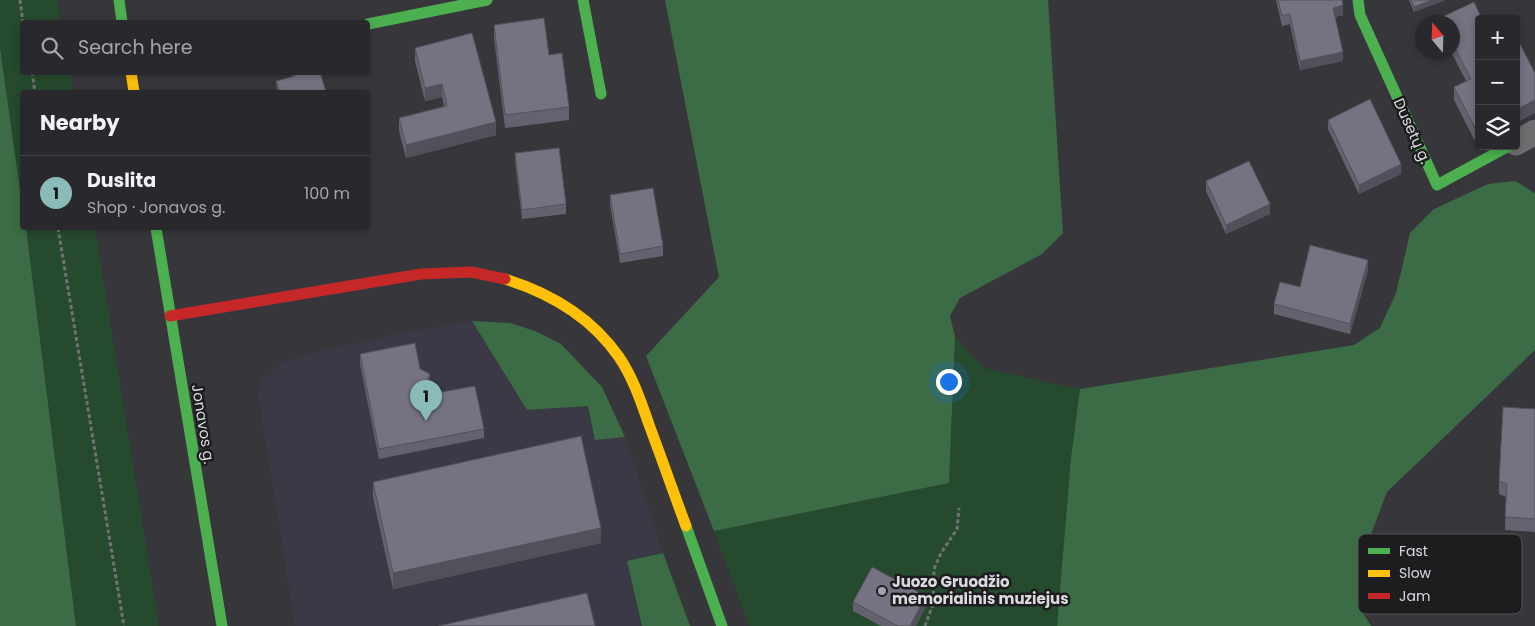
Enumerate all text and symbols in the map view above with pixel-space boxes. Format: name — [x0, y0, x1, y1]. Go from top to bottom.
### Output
north arrow — [1415, 15, 1460, 60]
map controls — [1475, 15, 1520, 150]
button: + — [1475, 15, 1520, 60]
search box — [20, 20, 370, 75]
icon: search — [38, 34, 66, 62]
text: Search here — [78, 34, 192, 61]
button: − — [1475, 60, 1520, 105]
street label: Dusetų g. — [1389, 95, 1436, 167]
button: layers — [1475, 105, 1520, 150]
text: Nearby — [40, 108, 120, 137]
text: Duslita — [87, 167, 156, 194]
text: 1 — [53, 182, 59, 205]
text: 100 m — [304, 182, 350, 205]
text: Shop · Jonavos g. — [87, 196, 225, 219]
your location — [936, 369, 962, 395]
pin: 1 — [410, 380, 442, 421]
street label: Jonavos g. — [187, 383, 220, 465]
legend — [1358, 534, 1522, 614]
text: Fast — [1399, 541, 1428, 561]
text: Slow — [1399, 563, 1432, 583]
place label: Juozo Gruodžio memorialinis muziejus — [892, 571, 1069, 609]
marker: Juozo Gruodžio memorialinis muziejus — [876, 585, 888, 597]
text: Jam — [1399, 586, 1430, 606]

